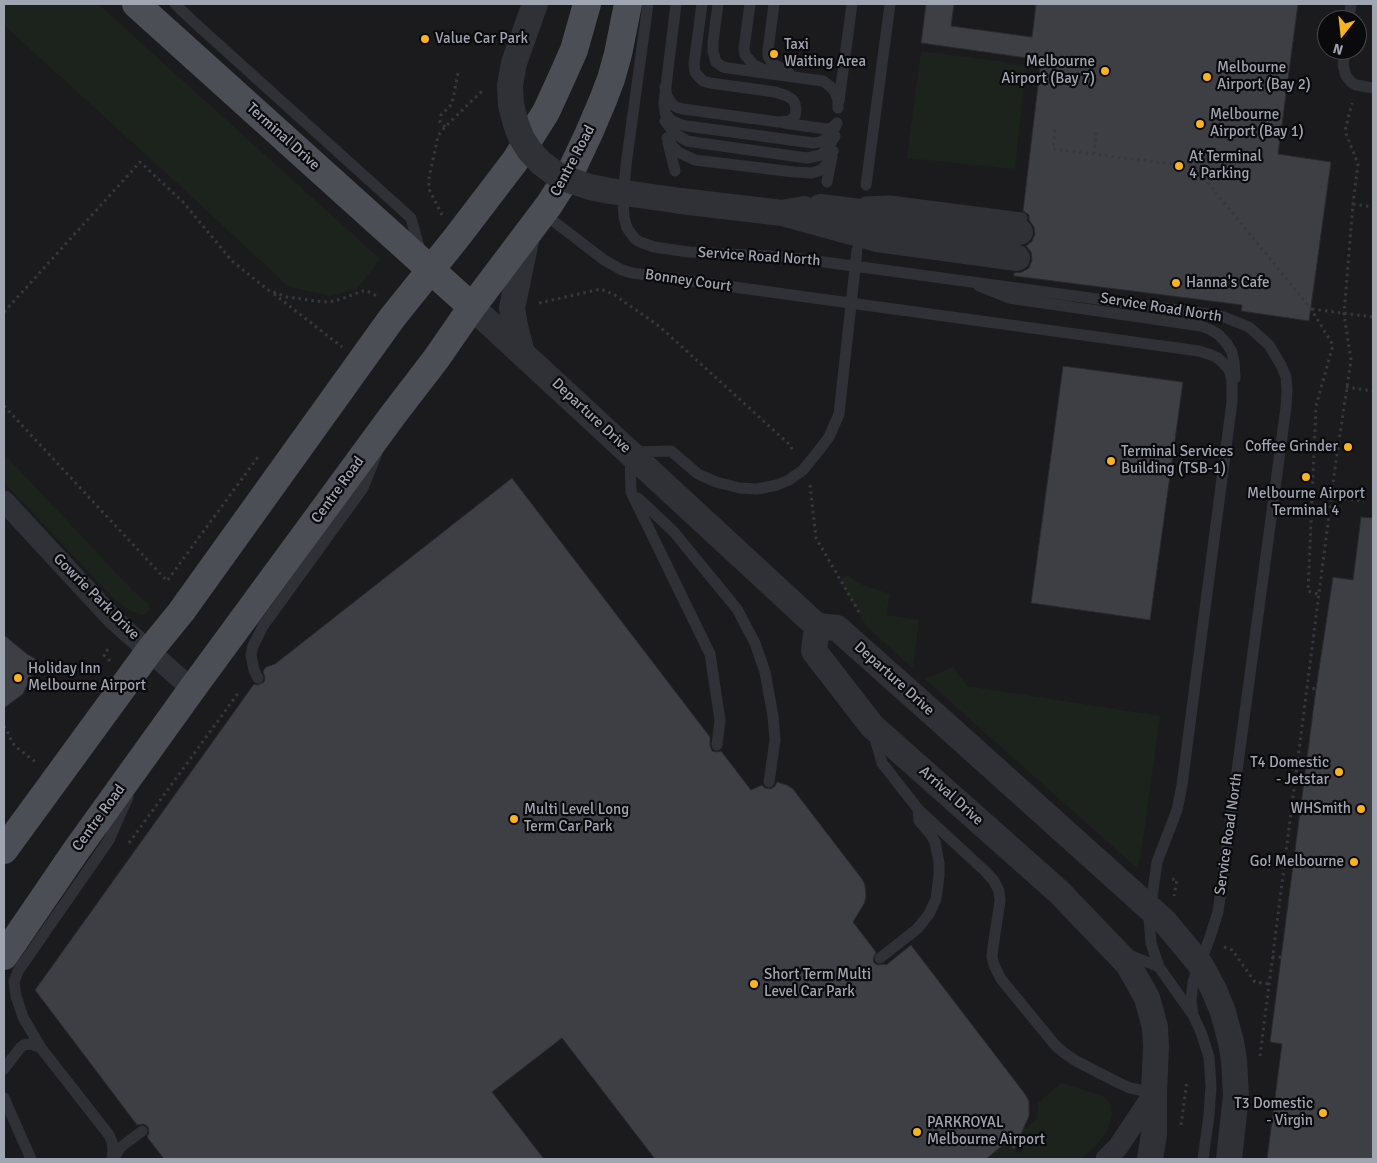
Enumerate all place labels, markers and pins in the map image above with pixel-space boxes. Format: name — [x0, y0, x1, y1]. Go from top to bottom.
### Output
place label: Value Car Park — [435, 30, 528, 48]
marker: Value Car Park — [419, 33, 431, 45]
place label: Taxi Waiting Area — [784, 36, 866, 71]
marker: Taxi Waiting Area — [768, 48, 780, 60]
place label: Melbourne Airport (Bay 7) — [1001, 53, 1095, 88]
place label: Melbourne Airport (Bay 2) — [1217, 59, 1311, 94]
marker: Melbourne Airport (Bay 7) — [1099, 65, 1111, 77]
marker: Melbourne Airport (Bay 2) — [1201, 71, 1213, 83]
place label: Melbourne Airport (Bay 1) — [1210, 106, 1304, 141]
marker: Melbourne Airport (Bay 1) — [1194, 118, 1206, 130]
place label: At Terminal 4 Parking — [1189, 148, 1262, 183]
marker: At Terminal 4 Parking — [1173, 160, 1185, 172]
place label: Hanna's Cafe — [1186, 274, 1270, 292]
marker: Hanna's Cafe — [1170, 277, 1182, 289]
place label: Coffee Grinder — [1245, 438, 1338, 456]
marker: Coffee Grinder — [1342, 441, 1354, 453]
place label: Terminal Services Building (TSB-1) — [1121, 443, 1233, 478]
marker: Terminal Services Building (TSB-1) — [1105, 455, 1117, 467]
marker: Melbourne Airport Terminal 4 — [1300, 471, 1312, 483]
place label: Melbourne Airport Terminal 4 — [1247, 485, 1365, 520]
place label: Holiday Inn Melbourne Airport — [28, 660, 146, 695]
marker: Holiday Inn Melbourne Airport — [12, 672, 24, 684]
place label: T4 Domestic - Jetstar — [1250, 754, 1329, 789]
marker: T4 Domestic - Jetstar — [1333, 766, 1345, 778]
place label: WHSmith — [1290, 800, 1351, 818]
place label: Multi Level Long Term Car Park — [524, 801, 629, 836]
marker: WHSmith — [1355, 803, 1367, 815]
marker: Multi Level Long Term Car Park — [508, 813, 520, 825]
place label: Go! Melbourne — [1250, 853, 1344, 871]
marker: Go! Melbourne — [1348, 856, 1360, 868]
place label: Short Term Multi Level Car Park — [764, 966, 871, 1001]
marker: Short Term Multi Level Car Park — [748, 978, 760, 990]
place label: T3 Domestic - Virgin — [1234, 1095, 1313, 1130]
marker: T3 Domestic - Virgin — [1317, 1107, 1329, 1119]
place label: PARKROYAL Melbourne Airport — [927, 1114, 1045, 1149]
marker: PARKROYAL Melbourne Airport — [911, 1126, 923, 1138]

